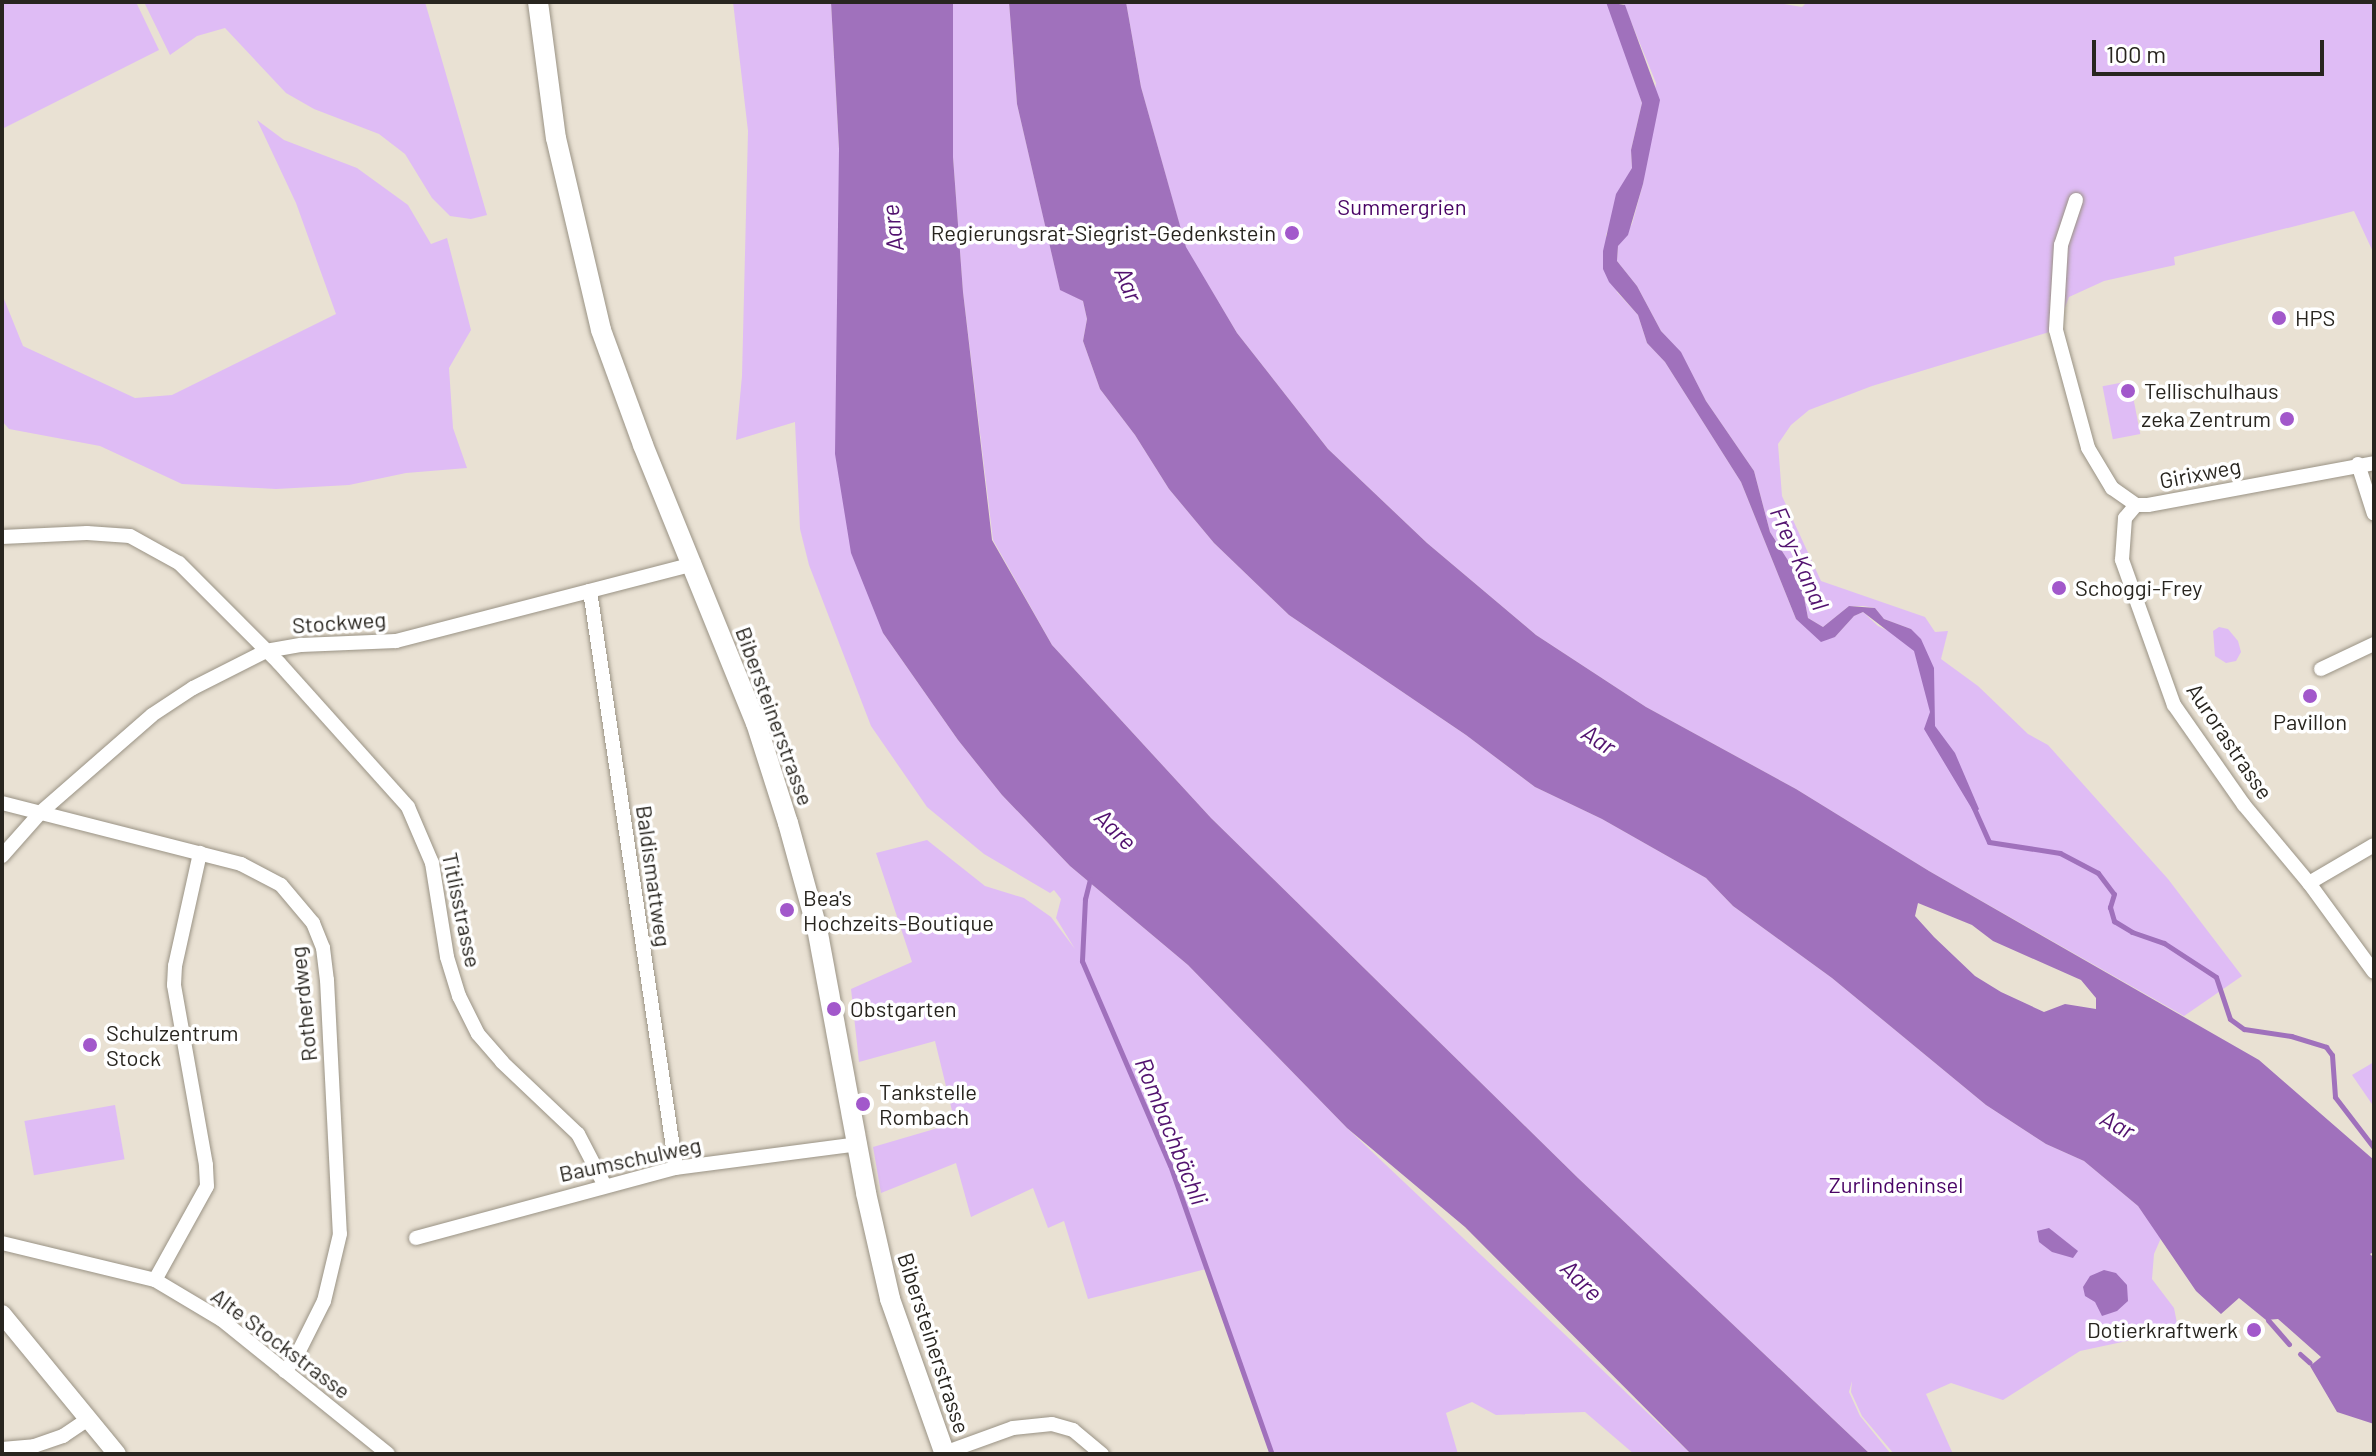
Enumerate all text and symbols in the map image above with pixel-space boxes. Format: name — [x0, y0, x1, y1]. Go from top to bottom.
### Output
scale bar — [2096, 24, 2328, 74]
text: 100 m — [2106, 39, 2166, 68]
park label: Summergrien — [1337, 194, 1467, 220]
water label: Aare — [875, 203, 909, 253]
place label: Regierungsrat-Siegrist-Gedenkstein — [931, 220, 1276, 246]
marker: Regierungsrat-Siegrist-Gedenkstein — [1283, 224, 1301, 242]
water label: Aar — [1109, 262, 1149, 306]
place label: HPS — [2295, 305, 2335, 331]
marker: HPS — [2270, 309, 2288, 327]
place label: Tellischulhaus — [2144, 378, 2279, 404]
marker: Tellischulhaus — [2119, 382, 2137, 400]
place label: zeka Zentrum — [2141, 406, 2271, 432]
marker: zeka Zentrum — [2278, 410, 2296, 428]
street label: Girixweg — [2157, 452, 2243, 494]
water label: Frey-Kanal — [1764, 502, 1836, 614]
place label: Schoggi-Frey — [2075, 575, 2203, 601]
marker: Schoggi-Frey — [2050, 579, 2068, 597]
street label: Stockweg — [291, 606, 387, 638]
street label: Bibersteinerstrasse — [730, 623, 820, 809]
street label: Aurorastrasse — [2181, 678, 2279, 804]
marker: Pavillon — [2301, 687, 2319, 705]
place label: Pavillon — [2273, 709, 2347, 735]
water label: Aar — [1577, 717, 1621, 761]
water label: Aare — [1089, 802, 1143, 856]
street label: Baldismattweg — [631, 804, 677, 948]
street label: Titlisstrasse — [437, 850, 487, 970]
place label: Bea's Hochzeits-Boutique — [803, 884, 994, 936]
marker: Bea's Hochzeits-Boutique — [778, 901, 796, 919]
street label: Rotherdweg — [284, 945, 322, 1063]
place label: Obstgarten — [850, 996, 957, 1022]
marker: Obstgarten — [825, 1000, 843, 1018]
place label: Schulzentrum Stock — [106, 1019, 238, 1070]
marker: Schulzentrum Stock — [81, 1036, 99, 1054]
water label: Rombachbächli — [1129, 1053, 1215, 1209]
place label: Tankstelle Rombach — [879, 1078, 977, 1130]
marker: Tankstelle Rombach — [854, 1095, 872, 1113]
water label: Aar — [2096, 1103, 2140, 1145]
street label: Baumschulweg — [557, 1131, 703, 1187]
park label: Zurlindeninsel — [1829, 1172, 1963, 1198]
street label: Bibersteinerstrasse — [892, 1249, 976, 1437]
water label: Aare — [1555, 1253, 1609, 1307]
street label: Alte Stockstrasse — [206, 1282, 356, 1404]
place label: Dotierkraftwerk — [2087, 1317, 2238, 1343]
marker: Dotierkraftwerk — [2245, 1321, 2263, 1339]

